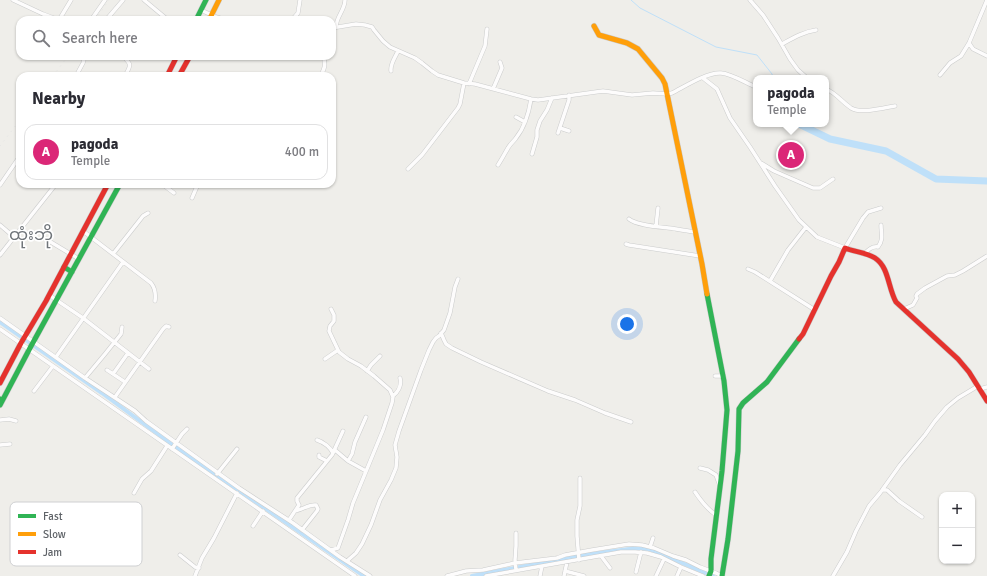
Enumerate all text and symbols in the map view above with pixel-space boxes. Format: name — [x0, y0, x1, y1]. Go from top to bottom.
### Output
search box — [16, 16, 336, 60]
icon: search — [30, 27, 52, 49]
text: Search here — [62, 29, 138, 47]
popup — [753, 75, 829, 127]
text: pagoda — [767, 84, 815, 102]
text: Nearby — [32, 88, 85, 109]
text: Temple — [767, 102, 807, 118]
text: pagoda — [71, 135, 118, 153]
pin: A — [778, 140, 804, 170]
text: A — [42, 144, 50, 160]
text: 400 m — [285, 144, 319, 160]
text: Temple — [71, 153, 110, 169]
district label: ထုံးဘို — [9, 224, 53, 249]
your location — [617, 314, 637, 334]
map controls — [939, 492, 975, 564]
button: + — [939, 492, 975, 528]
legend — [10, 502, 142, 566]
text: Fast — [43, 510, 63, 523]
text: Slow — [43, 528, 66, 541]
button: − — [939, 528, 975, 564]
text: Jam — [43, 546, 62, 559]

